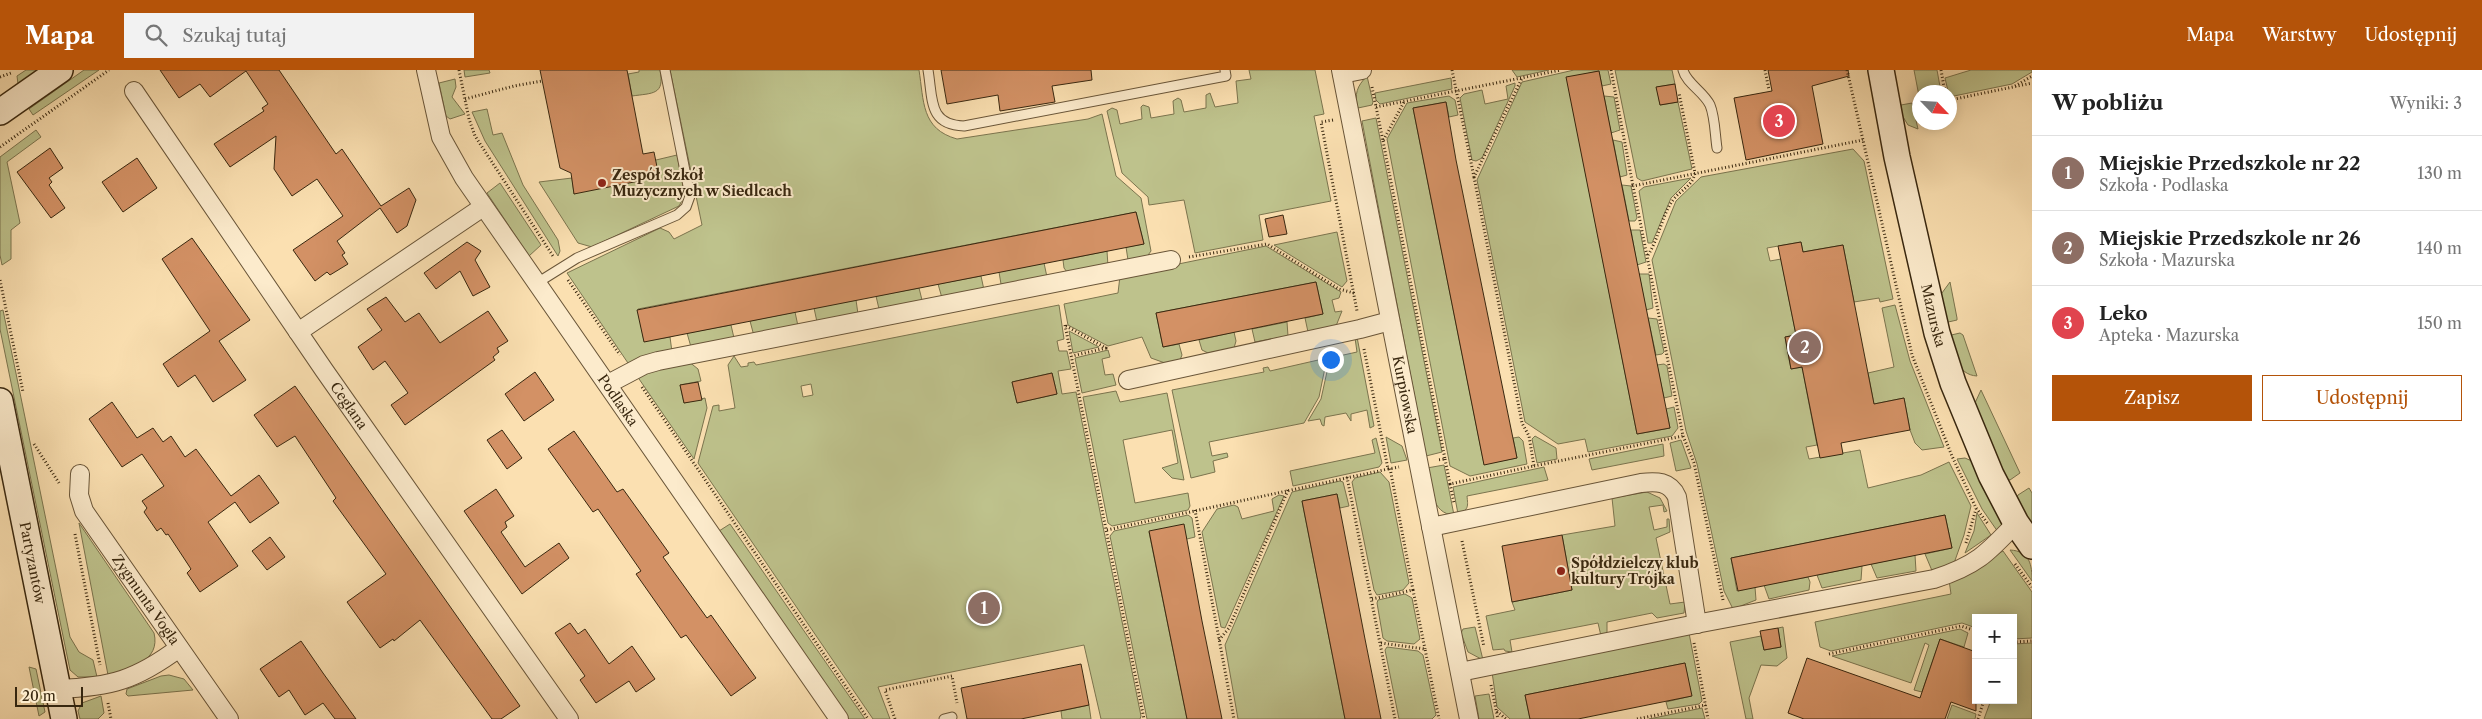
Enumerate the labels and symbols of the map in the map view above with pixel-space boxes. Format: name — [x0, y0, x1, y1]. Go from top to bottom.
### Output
north arrow — [1912, 85, 1957, 130]
pin: 3 — [1763, 102, 1795, 140]
place label: Zespół Szkół Muzycznych w Siedlcach — [612, 166, 792, 200]
marker: Zespół Szkół Muzycznych w Siedlcach — [596, 177, 608, 189]
street label: Mazurska — [1917, 282, 1950, 350]
pin: 2 — [1789, 328, 1821, 366]
your location — [1318, 347, 1344, 373]
street label: Kurpiowska — [1389, 354, 1422, 436]
street label: Podlaska — [594, 371, 643, 430]
street label: Ceglana — [326, 378, 372, 433]
street label: Partyzantów — [16, 520, 50, 606]
street label: Zygmunta Vogla — [108, 551, 184, 649]
place label: Spółdzielczy klub kultury Trójka — [1571, 554, 1699, 588]
marker: Spółdzielczy klub kultury Trójka — [1555, 565, 1567, 577]
pin: 1 — [968, 589, 1000, 627]
scale bar — [15, 684, 82, 707]

